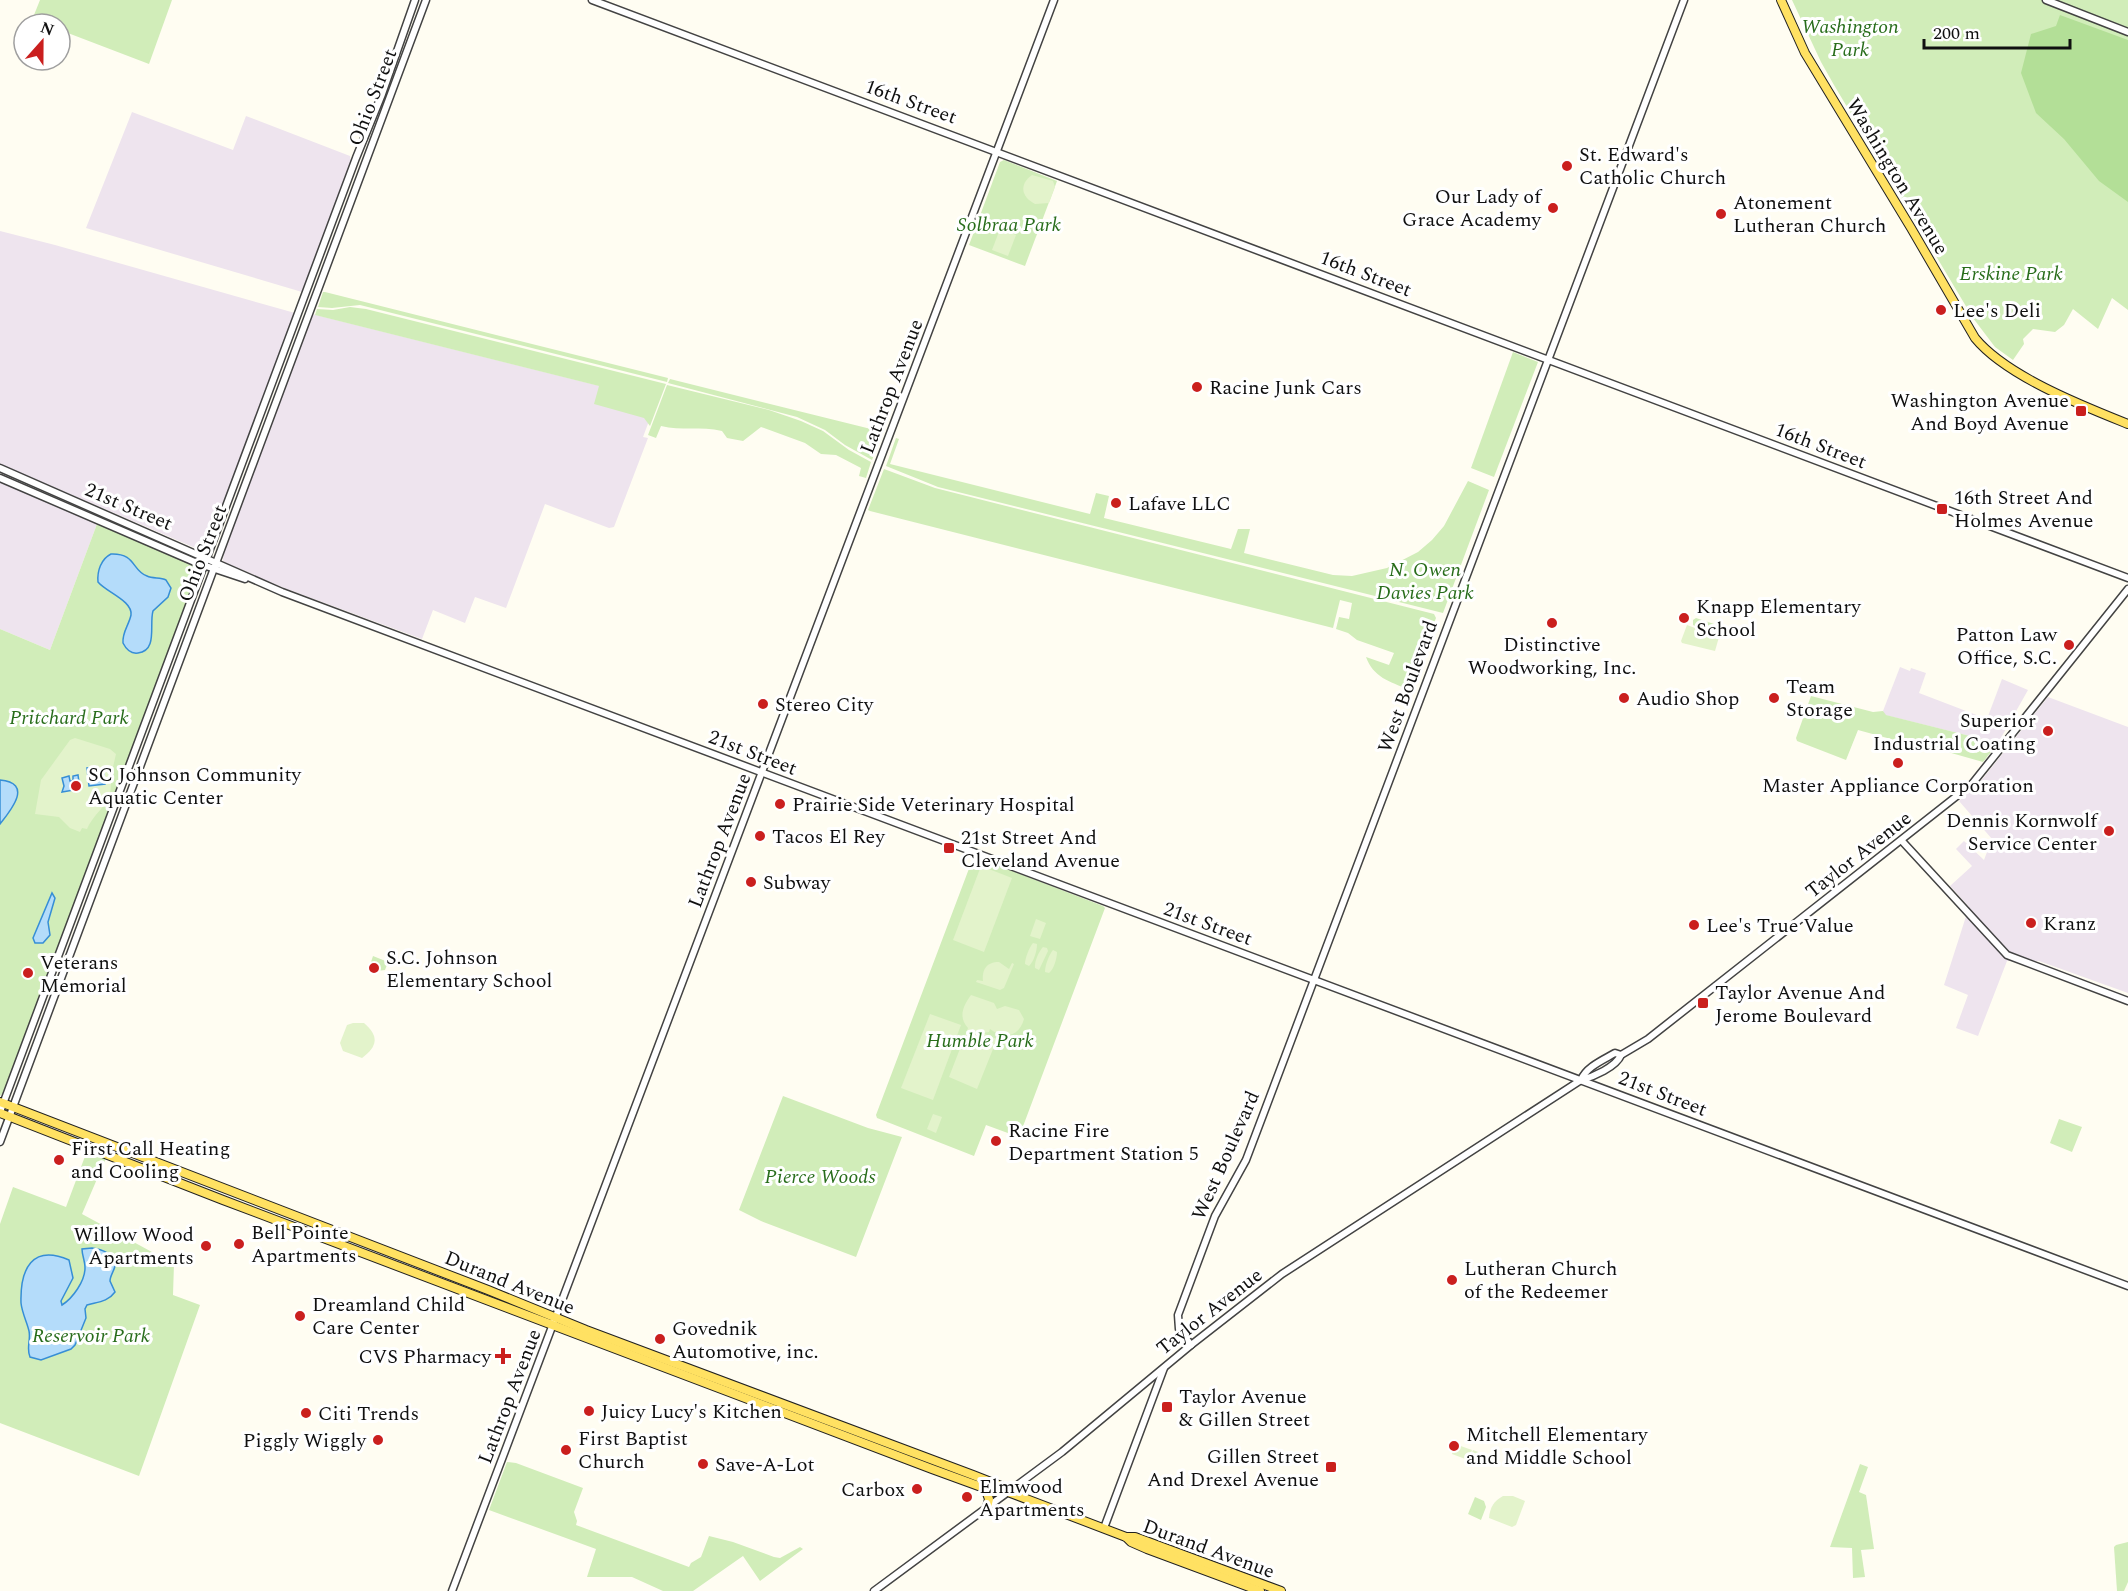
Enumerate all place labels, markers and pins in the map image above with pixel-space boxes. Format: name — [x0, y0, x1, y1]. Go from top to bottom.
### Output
place label: St. Edward's Catholic Church — [1579, 140, 1726, 193]
marker: St. Edward's Catholic Church — [1560, 159, 1574, 173]
place label: Our Lady of Grace Academy — [1402, 182, 1543, 235]
place label: Atonement Lutheran Church — [1733, 188, 1886, 241]
marker: Our Lady of Grace Academy — [1546, 201, 1560, 215]
marker: Atonement Lutheran Church — [1714, 207, 1728, 221]
place label: Lee's Deli — [1953, 296, 2041, 326]
marker: Lee's Deli — [1934, 303, 1948, 317]
place label: Racine Junk Cars — [1209, 373, 1362, 403]
marker: Racine Junk Cars — [1190, 380, 1204, 394]
place label: Washington Avenue And Boyd Avenue — [1891, 386, 2069, 439]
marker: Washington Avenue And Boyd Avenue — [2074, 404, 2088, 418]
place label: 16th Street And Holmes Avenue — [1954, 483, 2093, 536]
place label: Lafave LLC — [1128, 489, 1231, 519]
marker: Lafave LLC — [1109, 496, 1123, 510]
marker: 16th Street And Holmes Avenue — [1935, 502, 1949, 516]
place label: Knapp Elementary School — [1696, 592, 1862, 645]
marker: Knapp Elementary School — [1677, 611, 1691, 625]
marker: Distinctive Woodworking, Inc. — [1545, 616, 1559, 630]
place label: Patton Law Office, S.C. — [1956, 620, 2058, 673]
place label: Distinctive Woodworking, Inc. — [1468, 630, 1636, 683]
marker: Patton Law Office, S.C. — [2062, 638, 2076, 652]
place label: Team Storage — [1786, 672, 1853, 725]
place label: Audio Shop — [1636, 684, 1739, 714]
place label: Stereo City — [775, 690, 875, 720]
marker: Audio Shop — [1617, 691, 1631, 705]
marker: Team Storage — [1767, 691, 1781, 705]
marker: Stereo City — [756, 697, 770, 711]
place label: Superior Industrial Coating — [1873, 706, 2036, 759]
marker: Superior Industrial Coating — [2041, 724, 2055, 738]
marker: Master Appliance Corporation — [1891, 756, 1905, 770]
place label: SC Johnson Community Aquatic Center — [88, 760, 303, 813]
place label: Master Appliance Corporation — [1762, 771, 2034, 801]
marker: SC Johnson Community Aquatic Center — [69, 779, 83, 793]
place label: Prairie Side Veterinary Hospital — [792, 790, 1075, 820]
marker: Prairie Side Veterinary Hospital — [773, 797, 787, 811]
place label: Dennis Kornwolf Service Center — [1946, 806, 2099, 859]
place label: Tacos El Rey — [772, 822, 886, 852]
place label: 21st Street And Cleveland Avenue — [961, 823, 1120, 876]
marker: Dennis Kornwolf Service Center — [2102, 824, 2116, 838]
marker: Tacos El Rey — [753, 829, 767, 843]
marker: 21st Street And Cleveland Avenue — [942, 841, 956, 855]
place label: Subway — [763, 868, 832, 898]
marker: Subway — [744, 875, 758, 889]
place label: Kranz — [2043, 909, 2096, 939]
place label: Lee's True Value — [1706, 911, 1854, 941]
marker: Kranz — [2024, 916, 2038, 930]
marker: Lee's True Value — [1687, 918, 1701, 932]
place label: S.C. Johnson Elementary School — [386, 943, 552, 996]
place label: Veterans Memorial — [40, 948, 127, 1001]
marker: S.C. Johnson Elementary School — [367, 961, 381, 975]
marker: Veterans Memorial — [21, 966, 35, 980]
place label: Taylor Avenue And Jerome Boulevard — [1715, 978, 1885, 1031]
marker: Taylor Avenue And Jerome Boulevard — [1696, 996, 1710, 1010]
place label: Racine Fire Department Station 5 — [1008, 1116, 1199, 1169]
place label: First Call Heating and Cooling — [71, 1134, 230, 1187]
marker: Racine Fire Department Station 5 — [989, 1134, 1003, 1148]
marker: First Call Heating and Cooling — [52, 1153, 66, 1167]
place label: Bell Pointe Apartments — [251, 1218, 357, 1271]
place label: Willow Wood Apartments — [74, 1220, 194, 1273]
marker: Bell Pointe Apartments — [232, 1237, 246, 1251]
marker: Willow Wood Apartments — [199, 1239, 213, 1253]
place label: Lutheran Church of the Redeemer — [1464, 1254, 1617, 1307]
marker: Lutheran Church of the Redeemer — [1445, 1273, 1459, 1287]
place label: Dreamland Child Care Center — [312, 1290, 465, 1343]
marker: Dreamland Child Care Center — [293, 1309, 307, 1323]
place label: Govednik Automotive, inc. — [672, 1314, 819, 1367]
marker: Govednik Automotive, inc. — [653, 1332, 667, 1346]
place label: CVS Pharmacy — [358, 1342, 492, 1372]
marker: CVS Pharmacy — [496, 1349, 510, 1363]
place label: Taylor Avenue & Gillen Street — [1179, 1382, 1310, 1435]
place label: Juicy Lucy's Kitchen — [601, 1397, 782, 1427]
place label: Citi Trends — [318, 1399, 419, 1429]
marker: Taylor Avenue & Gillen Street — [1160, 1400, 1174, 1414]
marker: Juicy Lucy's Kitchen — [582, 1404, 596, 1418]
marker: Citi Trends — [299, 1406, 313, 1420]
place label: Mitchell Elementary and Middle School — [1466, 1420, 1649, 1473]
place label: First Baptist Church — [578, 1424, 688, 1477]
place label: Piggly Wiggly — [243, 1426, 367, 1456]
marker: Piggly Wiggly — [371, 1433, 385, 1447]
marker: Mitchell Elementary and Middle School — [1447, 1439, 1461, 1453]
place label: Gillen Street And Drexel Avenue — [1147, 1442, 1319, 1495]
marker: First Baptist Church — [559, 1443, 573, 1457]
place label: Save-A-Lot — [715, 1450, 815, 1480]
marker: Save-A-Lot — [696, 1457, 710, 1471]
marker: Gillen Street And Drexel Avenue — [1324, 1460, 1338, 1474]
place label: Elmwood Apartments — [979, 1472, 1085, 1525]
place label: Carbox — [841, 1475, 905, 1505]
marker: Carbox — [910, 1482, 924, 1496]
marker: Elmwood Apartments — [960, 1490, 974, 1504]

